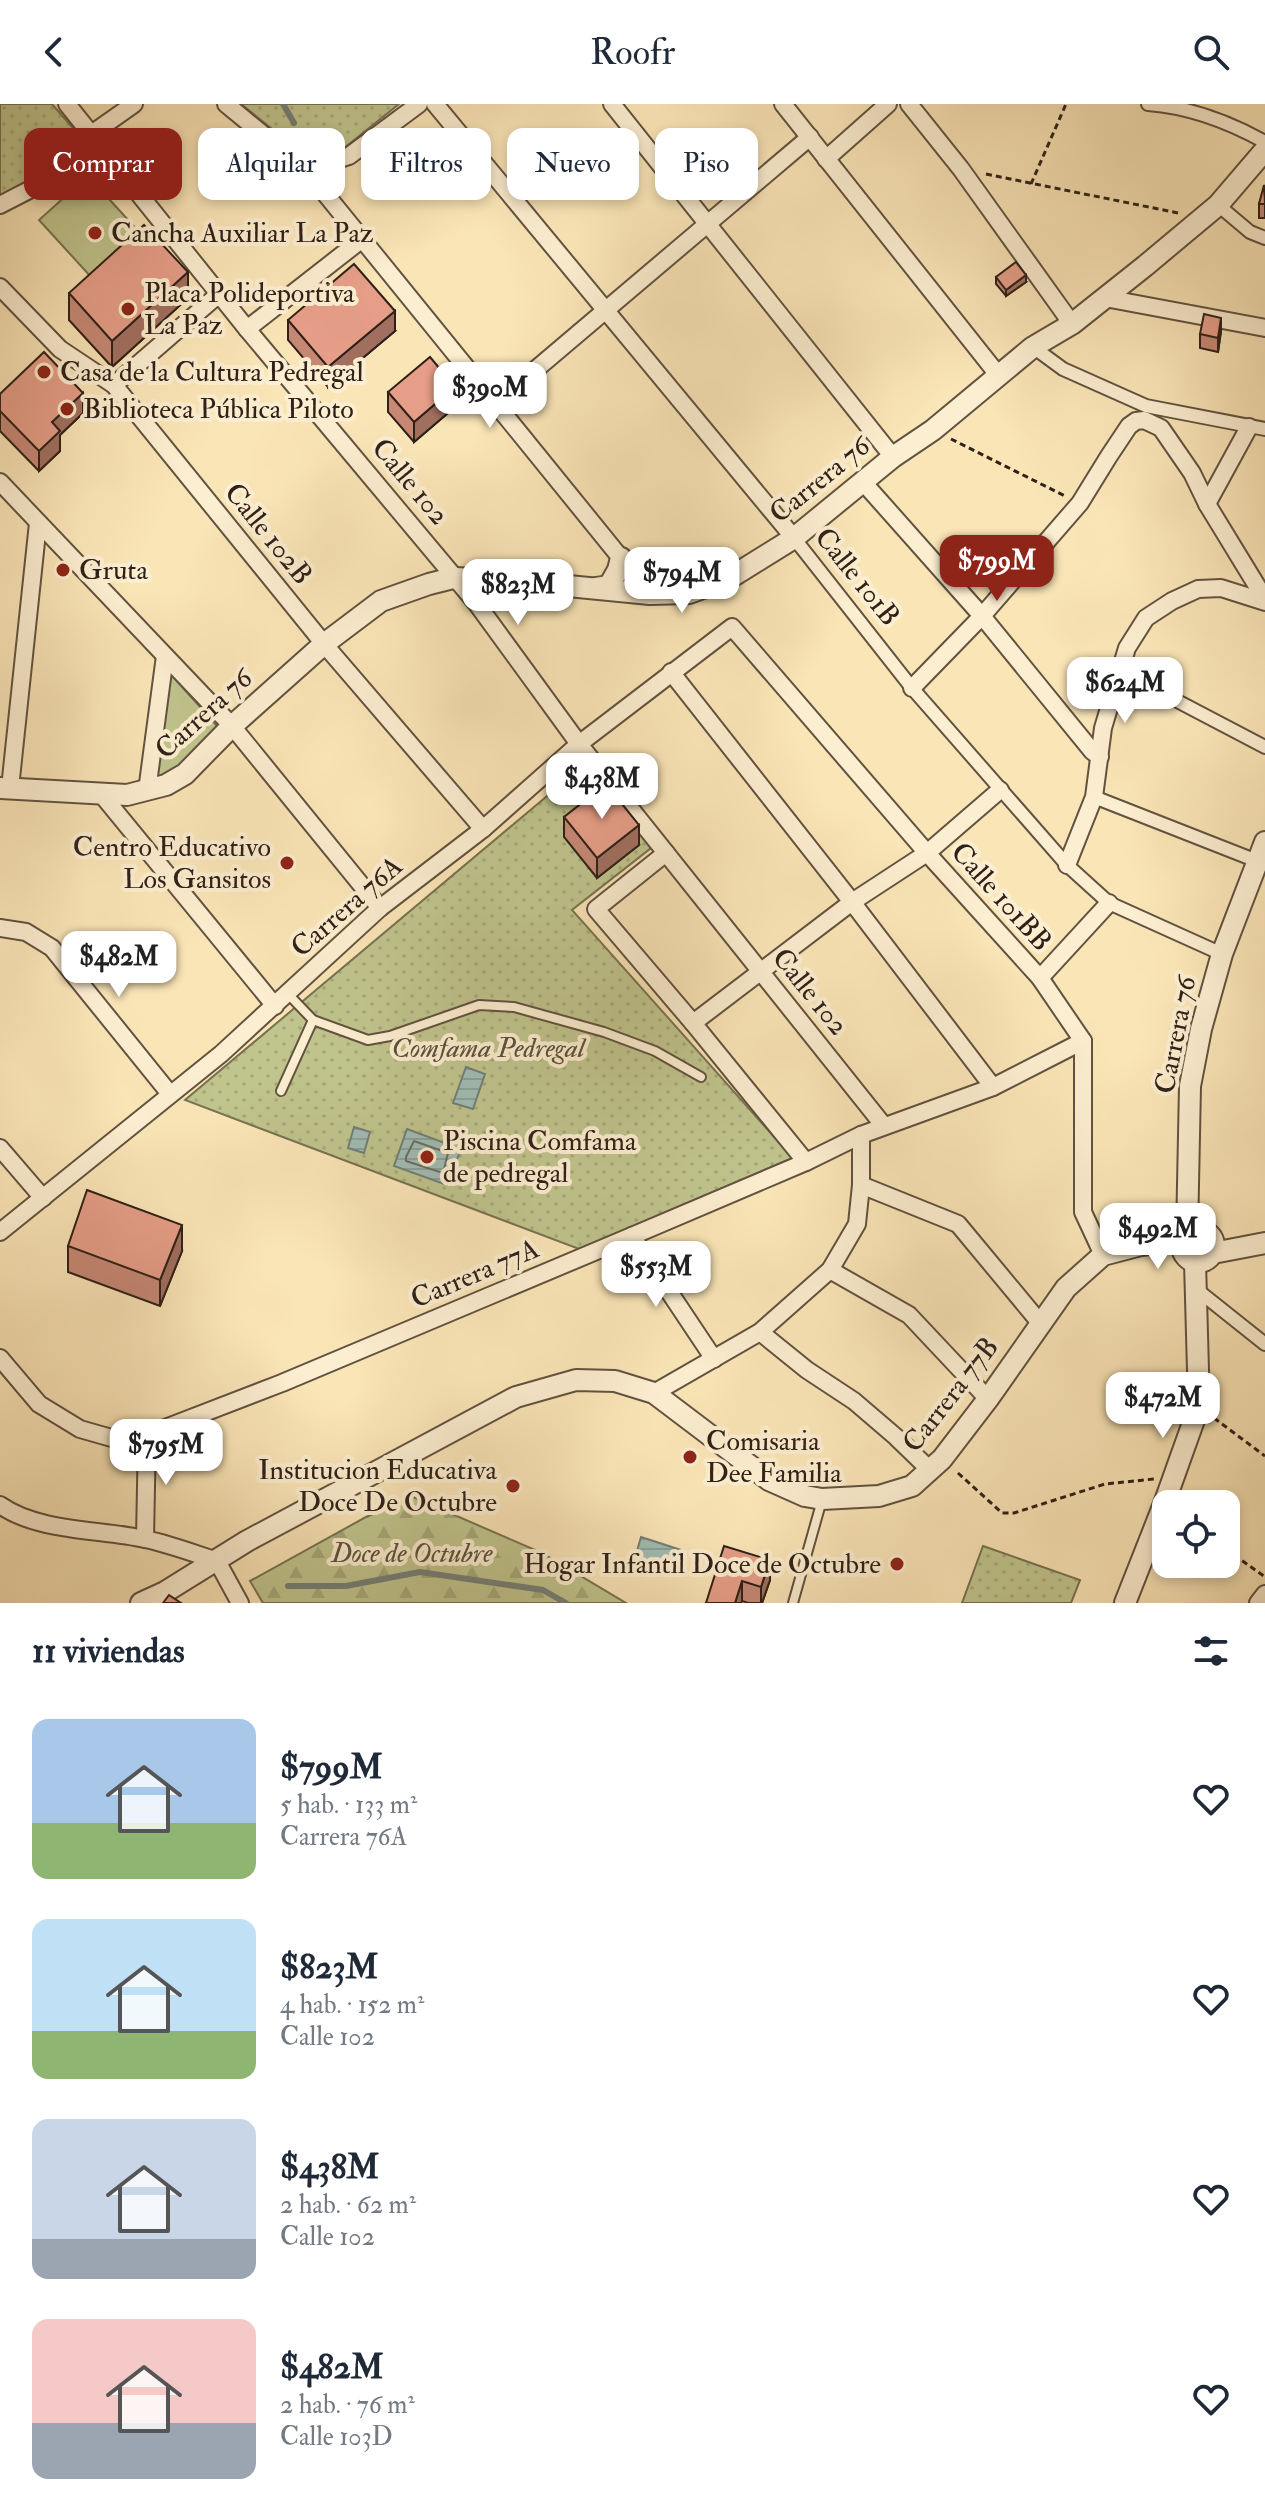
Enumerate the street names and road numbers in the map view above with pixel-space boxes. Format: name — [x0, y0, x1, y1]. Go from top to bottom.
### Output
street label: Carrera 76 — [763, 428, 879, 531]
street label: Calle 102 — [364, 432, 456, 532]
street label: Calle 102B — [216, 476, 320, 592]
street label: Calle 101B — [807, 521, 907, 633]
street label: Carrera 76 — [148, 660, 261, 767]
street label: Calle 101BB — [943, 835, 1059, 959]
street label: Carrera 76A — [284, 849, 410, 965]
street label: Calle 102 — [764, 941, 856, 1043]
street label: Carrera 76 — [1147, 971, 1205, 1097]
street label: Carrera 77A — [406, 1231, 544, 1317]
street label: Carrera 77B — [895, 1331, 1007, 1459]

